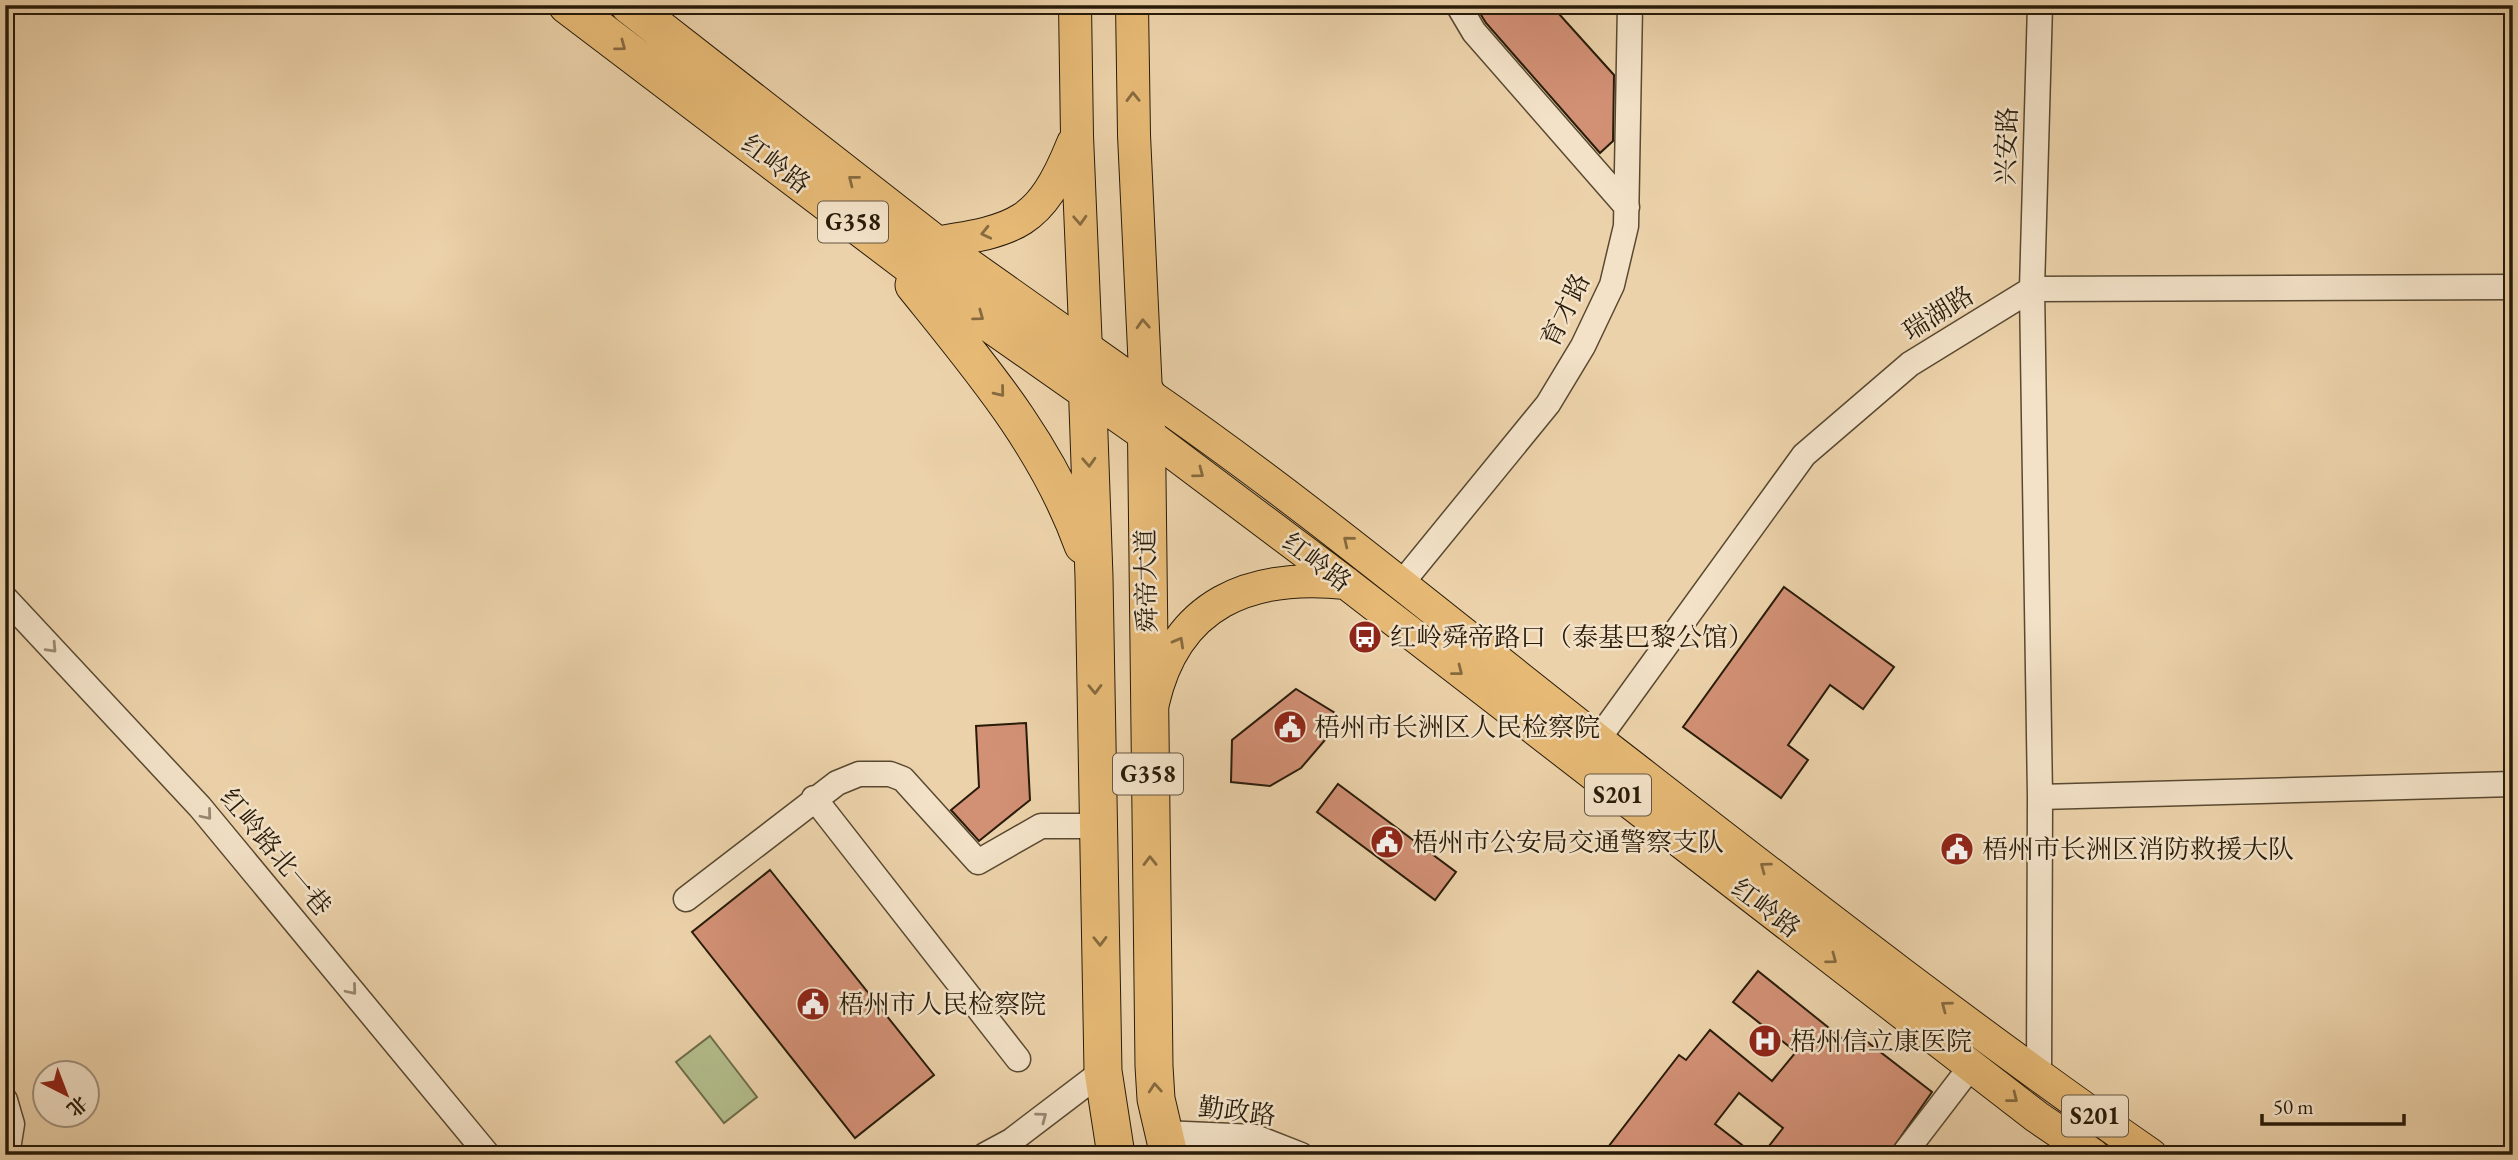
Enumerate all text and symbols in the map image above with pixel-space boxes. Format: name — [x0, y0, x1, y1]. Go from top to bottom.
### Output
one-way arrow — [614, 38, 626, 51]
one-way arrow — [1125, 91, 1141, 102]
street label: 兴安路 — [1988, 106, 2024, 186]
street label: 红岭路 — [735, 127, 817, 201]
one-way arrow — [848, 175, 861, 188]
road number: G358 — [818, 202, 888, 243]
one-way arrow — [1073, 215, 1088, 226]
one-way arrow — [980, 225, 992, 240]
street label: 育才路 — [1533, 267, 1597, 353]
street label: 瑞湖路 — [1896, 278, 1980, 348]
one-way arrow — [971, 308, 984, 320]
one-way arrow — [1135, 319, 1150, 330]
one-way arrow — [991, 384, 1004, 397]
one-way arrow — [1081, 457, 1096, 468]
one-way arrow — [1191, 465, 1204, 477]
street label: 红岭路 — [1276, 525, 1358, 599]
street label: 舜帝大道 — [1128, 529, 1164, 633]
one-way arrow — [1343, 537, 1356, 549]
bus stop icon: 红岭舜帝路口（泰基巴黎公馆） — [1346, 618, 1384, 656]
place label: 红岭舜帝路口（泰基巴黎公馆） — [1390, 620, 1754, 654]
one-way arrow — [1171, 636, 1184, 649]
one-way arrow — [43, 640, 56, 653]
one-way arrow — [1450, 662, 1463, 675]
one-way arrow — [1087, 685, 1103, 695]
public building icon: 梧州市长洲区人民检察院 — [1271, 708, 1309, 746]
place label: 梧州市长洲区人民检察院 — [1314, 710, 1600, 744]
road number: G358 — [1113, 754, 1183, 794]
road number: S201 — [1585, 774, 1651, 816]
street label: 红岭路北一巷 — [213, 781, 339, 923]
one-way arrow — [199, 806, 211, 819]
public building icon: 梧州市公安局交通警察支队 — [1368, 823, 1406, 861]
place label: 梧州市公安局交通警察支队 — [1412, 825, 1724, 859]
public building icon: 梧州市长洲区消防救援大队 — [1938, 830, 1976, 868]
place label: 梧州市长洲区消防救援大队 — [1982, 832, 2294, 866]
one-way arrow — [1142, 855, 1158, 865]
one-way arrow — [1760, 863, 1773, 876]
street label: 红岭路 — [1725, 871, 1807, 945]
one-way arrow — [1093, 936, 1108, 947]
one-way arrow — [1825, 950, 1837, 963]
one-way arrow — [343, 983, 356, 995]
public building icon: 梧州市人民检察院 — [794, 985, 832, 1023]
place label: 梧州市人民检察院 — [838, 987, 1046, 1021]
one-way arrow — [1941, 1001, 1953, 1014]
hospital icon: 梧州信立康医院 — [1746, 1022, 1784, 1060]
place label: 梧州信立康医院 — [1790, 1024, 1972, 1058]
north arrow — [32, 1058, 102, 1128]
one-way arrow — [1148, 1082, 1163, 1093]
scale bar — [2262, 1083, 2404, 1127]
street label: 勤政路 — [1196, 1089, 1278, 1133]
one-way arrow — [2005, 1089, 2017, 1102]
text: 北 — [62, 1091, 92, 1122]
text: 50 m — [2273, 1093, 2314, 1120]
road number: S201 — [2062, 1096, 2128, 1136]
one-way arrow — [1034, 1113, 1046, 1126]

